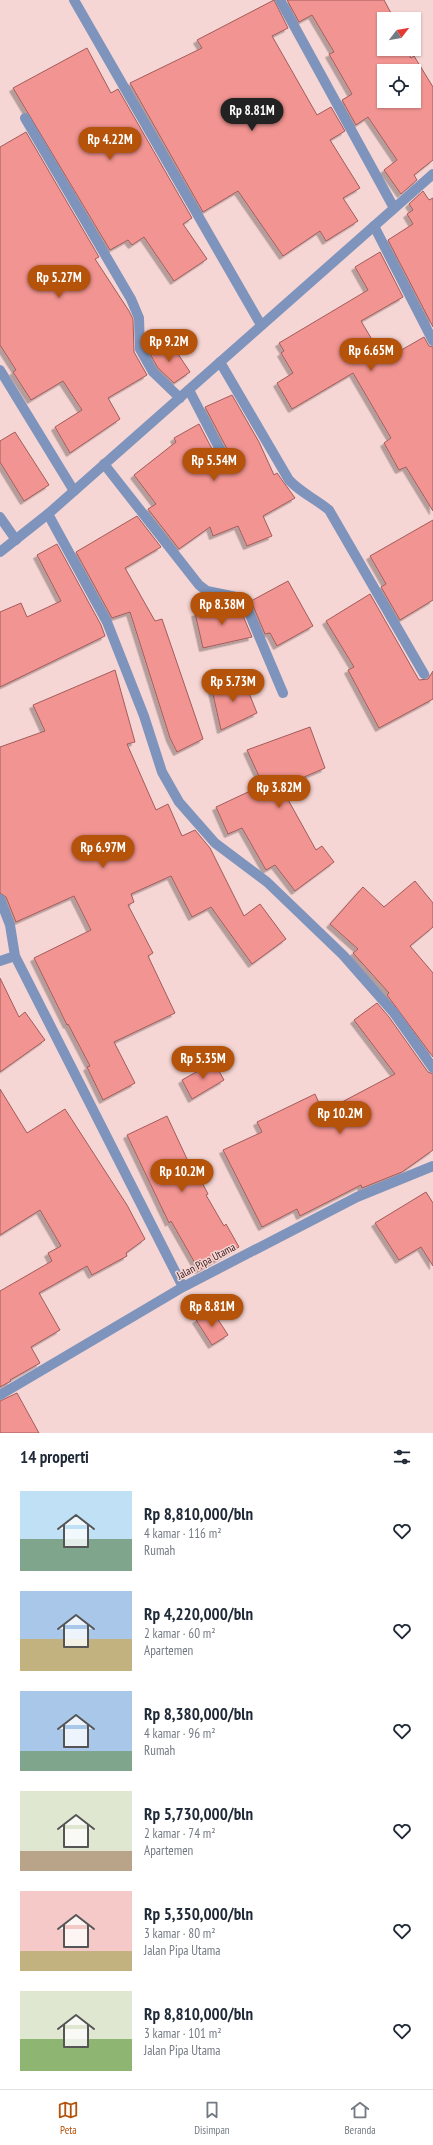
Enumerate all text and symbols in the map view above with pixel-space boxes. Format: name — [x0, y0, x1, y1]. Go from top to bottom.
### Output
north arrow — [377, 12, 421, 56]
map controls — [377, 12, 421, 108]
button: locate — [377, 64, 421, 108]
pin: Rp 8.81M — [211, 98, 293, 132]
text: Rp 8.81M — [229, 102, 275, 119]
pin: Rp 4.22M — [69, 127, 151, 161]
text: Rp 4.22M — [87, 131, 133, 148]
pin: Rp 5.27M — [18, 265, 100, 299]
text: Rp 5.27M — [36, 269, 82, 286]
pin: Rp 9.2M — [132, 329, 206, 363]
text: Rp 9.2M — [150, 333, 188, 350]
pin: Rp 6.65M — [330, 338, 412, 372]
text: Rp 6.65M — [348, 342, 394, 359]
pin: Rp 5.54M — [173, 448, 255, 482]
text: Rp 5.54M — [191, 452, 237, 469]
pin: Rp 8.38M — [181, 592, 263, 626]
text: Rp 8.38M — [199, 596, 245, 613]
pin: Rp 5.73M — [192, 669, 274, 703]
text: Rp 5.73M — [210, 673, 256, 690]
pin: Rp 3.82M — [238, 775, 320, 809]
text: Rp 3.82M — [256, 779, 302, 796]
pin: Rp 6.97M — [62, 835, 144, 869]
text: Rp 6.97M — [80, 839, 126, 856]
pin: Rp 5.35M — [162, 1046, 244, 1080]
text: Rp 5.35M — [180, 1050, 226, 1067]
pin: Rp 10.2M — [299, 1101, 381, 1135]
text: Rp 10.2M — [317, 1105, 363, 1122]
pin: Rp 10.2M — [141, 1159, 223, 1193]
text: Rp 10.2M — [159, 1163, 205, 1180]
street label: Jalan Pipa Utama — [173, 1240, 238, 1283]
pin: Rp 8.81M — [171, 1294, 253, 1328]
text: Rp 8.81M — [189, 1298, 235, 1315]
text: 14 properti — [20, 1446, 89, 1468]
icon: filters — [391, 1446, 413, 1468]
text: Rp 8,810,000/bln — [144, 1503, 253, 1525]
icon: home — [52, 1507, 100, 1555]
icon: heart — [391, 1520, 413, 1542]
text: 4 kamar · 116 m² — [144, 1525, 221, 1542]
text: Rumah — [144, 1542, 175, 1559]
text: Rp 4,220,000/bln — [144, 1603, 253, 1625]
icon: home — [52, 1607, 100, 1655]
icon: heart — [391, 1620, 413, 1642]
text: 2 kamar · 60 m² — [144, 1625, 216, 1642]
text: Apartemen — [144, 1642, 193, 1659]
text: Rp 8,380,000/bln — [144, 1703, 253, 1725]
icon: home — [52, 1707, 100, 1755]
icon: heart — [391, 1720, 413, 1742]
text: 4 kamar · 96 m² — [144, 1725, 216, 1742]
text: Rumah — [144, 1742, 175, 1759]
text: Rp 5,730,000/bln — [144, 1803, 253, 1825]
icon: home — [52, 1807, 100, 1855]
icon: heart — [391, 1820, 413, 1842]
text: 2 kamar · 74 m² — [144, 1825, 216, 1842]
text: Apartemen — [144, 1842, 193, 1859]
text: Rp 5,350,000/bln — [144, 1903, 253, 1925]
icon: home — [52, 1907, 100, 1955]
icon: heart — [391, 1920, 413, 1942]
text: 3 kamar · 80 m² — [144, 1925, 216, 1942]
text: Jalan Pipa Utama — [144, 1942, 221, 1959]
text: Rp 8,810,000/bln — [144, 2003, 253, 2025]
icon: home — [52, 2007, 100, 2055]
icon: heart — [391, 2020, 413, 2042]
text: 3 kamar · 101 m² — [144, 2025, 221, 2042]
text: Jalan Pipa Utama — [144, 2042, 221, 2059]
tab: Peta — [57, 2099, 79, 2137]
tab: Disimpan — [194, 2099, 230, 2137]
tab: Beranda — [344, 2099, 376, 2137]

